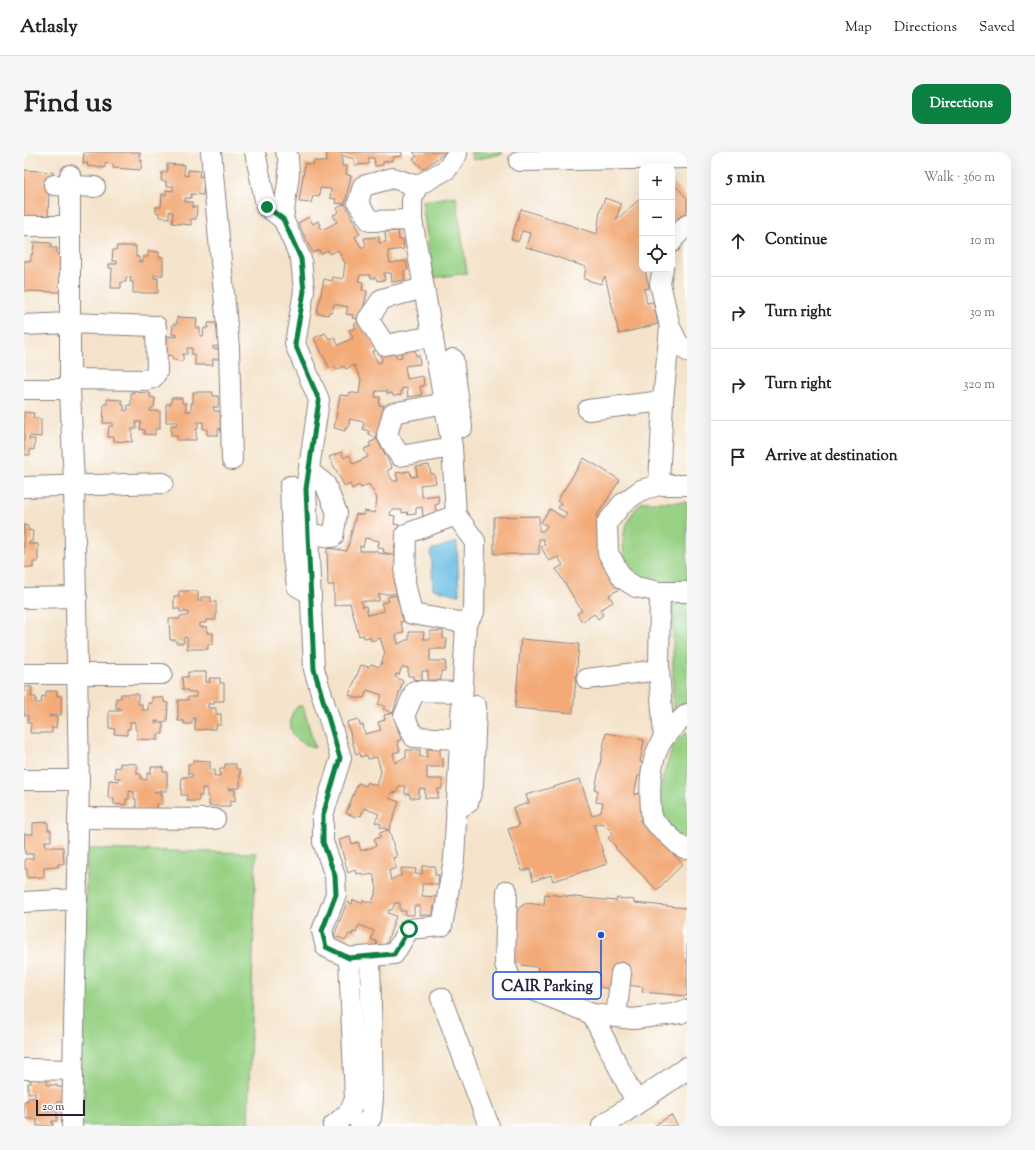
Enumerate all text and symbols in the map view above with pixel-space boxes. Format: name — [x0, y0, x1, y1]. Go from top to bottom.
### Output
text: Atlasly — [20, 14, 78, 41]
text: Map — [845, 18, 872, 38]
text: Directions — [894, 18, 957, 38]
text: Saved — [979, 18, 1015, 38]
text: Find us — [24, 84, 112, 124]
button: Directions — [912, 84, 1011, 124]
map controls — [639, 164, 675, 272]
button: + — [639, 164, 675, 200]
text: 5 min — [727, 166, 765, 190]
text: Walk · 360 m — [924, 169, 995, 187]
route end — [258, 198, 276, 216]
button: − — [639, 200, 675, 236]
icon: ahead — [727, 230, 749, 252]
text: Continue — [765, 230, 827, 251]
text: 10 m — [970, 232, 995, 250]
button: locate — [639, 236, 675, 272]
icon: right — [727, 302, 749, 324]
text: Turn right — [765, 302, 831, 323]
text: 30 m — [969, 304, 995, 322]
icon: right — [727, 374, 749, 396]
text: Turn right — [765, 374, 831, 395]
text: 320 m — [963, 376, 995, 394]
icon: arrive — [727, 446, 749, 468]
text: Arrive at destination — [765, 446, 898, 467]
route start — [400, 920, 418, 938]
callout: CAIR Parking — [493, 972, 601, 999]
text: CAIR Parking — [501, 977, 593, 998]
scale bar — [36, 1098, 85, 1117]
text: 20 m — [42, 1099, 64, 1115]

